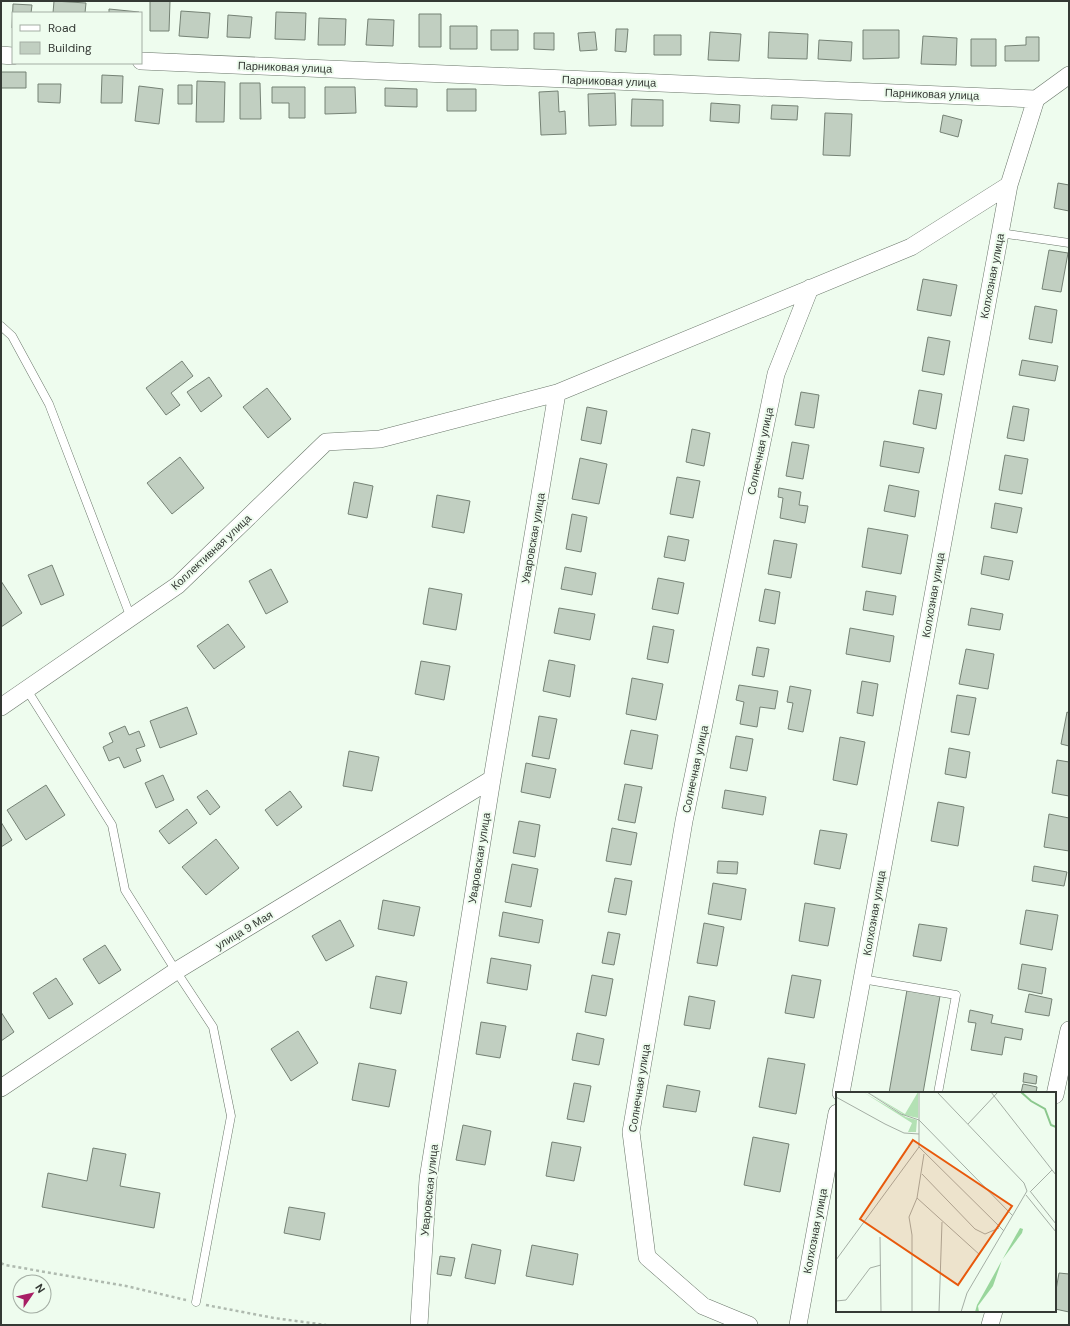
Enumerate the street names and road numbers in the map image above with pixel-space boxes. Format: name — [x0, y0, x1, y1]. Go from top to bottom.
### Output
street label: Парниковая улица — [238, 58, 333, 76]
street label: Парниковая улица — [562, 72, 657, 90]
street label: Парниковая улица — [885, 85, 980, 103]
street label: Колхозная улица — [977, 231, 1007, 320]
street label: Солнечная улица — [744, 405, 776, 496]
street label: Уваровская улица — [518, 491, 548, 585]
street label: Коллективная улица — [168, 511, 255, 593]
street label: Колхозная улица — [919, 550, 948, 639]
street label: Солнечная улица — [679, 723, 711, 814]
street label: Уваровская улица — [465, 811, 493, 905]
street label: Колхозная улица — [860, 868, 889, 957]
street label: улица 9 Мая — [213, 907, 275, 953]
street label: Солнечная улица — [625, 1042, 653, 1133]
street label: Уваровская улица — [417, 1143, 441, 1236]
street label: Колхозная улица — [800, 1186, 830, 1275]

